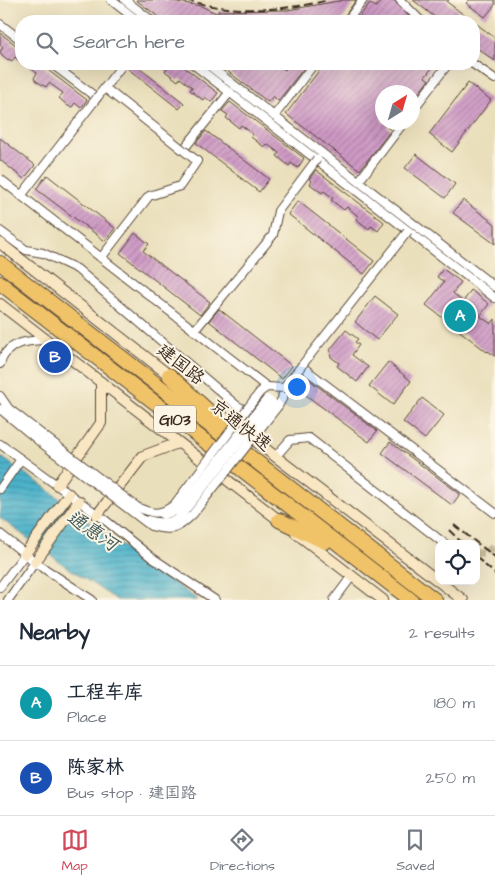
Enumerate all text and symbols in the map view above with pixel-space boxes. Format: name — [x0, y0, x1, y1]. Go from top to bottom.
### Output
search box — [15, 15, 480, 70]
icon: search — [33, 29, 61, 57]
text: Search here — [73, 29, 185, 56]
north arrow — [375, 85, 420, 130]
pin: A — [444, 297, 476, 335]
pin: B — [39, 338, 71, 376]
street label: 建国路 — [152, 338, 210, 391]
your location — [284, 374, 310, 400]
street label: 京通快速 — [205, 393, 277, 457]
road number: G103 — [154, 406, 196, 432]
water label: 通惠河 — [61, 504, 126, 560]
map controls — [435, 540, 480, 585]
button: locate — [435, 540, 480, 585]
text: Nearby — [20, 618, 90, 647]
text: 2 results — [409, 622, 475, 644]
text: 工程车库 — [67, 679, 143, 706]
text: A — [31, 692, 41, 714]
text: 180 m — [434, 692, 475, 714]
text: Place — [67, 706, 107, 728]
text: 陈家林 — [67, 754, 124, 781]
text: B — [30, 767, 42, 789]
text: 250 m — [426, 767, 475, 789]
text: Bus stop · 建国路 — [67, 782, 196, 804]
tab: Map — [61, 826, 89, 876]
tab: Directions — [210, 826, 275, 876]
tab: Saved — [396, 826, 434, 876]

